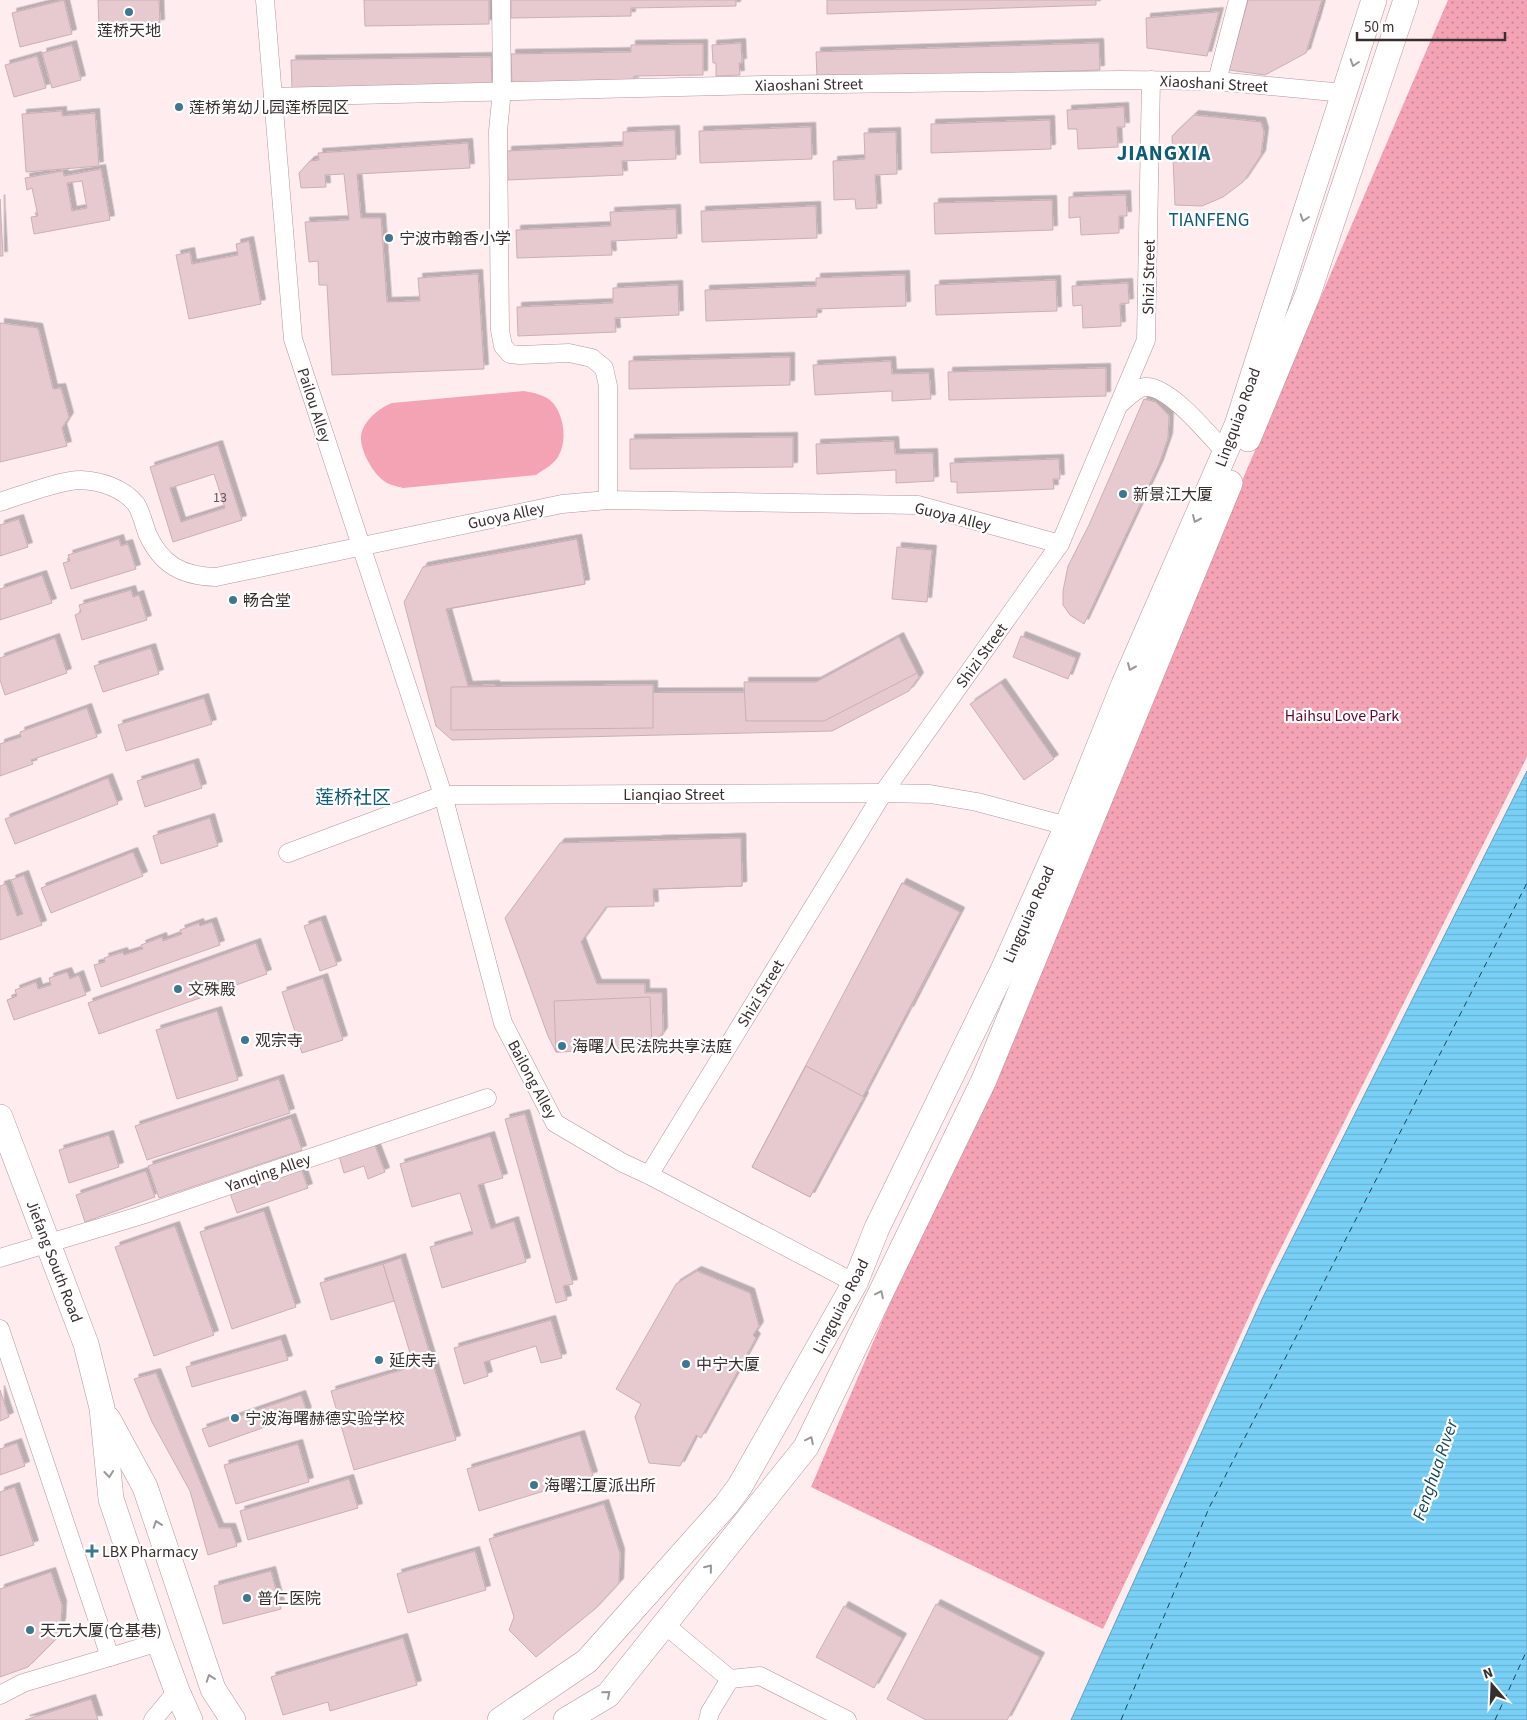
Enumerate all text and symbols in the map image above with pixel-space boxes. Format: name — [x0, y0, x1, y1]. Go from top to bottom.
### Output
marker: 莲桥天地 — [123, 6, 135, 18]
scale bar — [1357, 10, 1504, 42]
text: 50 m — [1364, 17, 1394, 38]
place label: 莲桥天地 — [97, 20, 161, 42]
one-way arrow — [1350, 58, 1360, 67]
street label: Xiaoshani Street — [1159, 70, 1269, 98]
street label: Xiaoshani Street — [755, 73, 864, 97]
place label: 莲桥第幼儿园莲桥园区 — [189, 97, 349, 119]
marker: 莲桥第幼儿园莲桥园区 — [173, 101, 185, 113]
district label: JIANGXIA — [1117, 138, 1211, 168]
district label: TIANFENG — [1168, 207, 1250, 234]
one-way arrow — [1300, 213, 1310, 221]
place label: 宁波市翰香小学 — [399, 228, 511, 250]
marker: 宁波市翰香小学 — [383, 232, 395, 244]
street label: Shizi Street — [1137, 239, 1161, 315]
street label: Pailou Alley — [292, 365, 337, 446]
street label: Lingquiao Road — [1210, 365, 1266, 470]
place label: 新景江大厦 — [1133, 484, 1213, 506]
house number: 13 — [213, 488, 227, 508]
marker: 新景江大厦 — [1117, 488, 1129, 500]
street label: Guoya Alley — [466, 497, 547, 535]
street label: Guoya Alley — [912, 497, 994, 537]
one-way arrow — [1191, 514, 1202, 523]
place label: 畅合堂 — [243, 590, 291, 612]
marker: 畅合堂 — [227, 594, 239, 606]
street label: Shizi Street — [951, 618, 1013, 692]
one-way arrow — [1126, 662, 1137, 671]
park label: Haihsu Love Park — [1285, 705, 1399, 727]
street label: Lianqiao Street — [623, 784, 725, 806]
district label: 莲桥社区 — [315, 785, 391, 812]
street label: Lingquiao Road — [998, 862, 1060, 966]
street label: Shizi Street — [732, 955, 790, 1031]
place label: 文殊殿 — [188, 979, 236, 1001]
marker: 文殊殿 — [172, 983, 184, 995]
place label: 观宗寺 — [255, 1030, 303, 1052]
marker: 观宗寺 — [239, 1034, 251, 1046]
street label: Bailong Alley — [502, 1036, 562, 1123]
place label: 海曙人民法院共享法庭 — [572, 1036, 732, 1058]
marker: 海曙人民法院共享法庭 — [556, 1040, 568, 1052]
street label: Yanqing Alley — [222, 1148, 314, 1198]
street label: Jiefang South Road — [21, 1197, 88, 1326]
street label: Lingquiao Road — [807, 1255, 874, 1358]
one-way arrow — [874, 1290, 884, 1299]
place label: 延庆寺 — [389, 1350, 437, 1372]
marker: 延庆寺 — [373, 1354, 385, 1366]
place label: 中宁大厦 — [696, 1354, 760, 1376]
marker: 中宁大厦 — [680, 1358, 692, 1370]
place label: 宁波海曙赫德实验学校 — [245, 1408, 405, 1430]
marker: 宁波海曙赫德实验学校 — [229, 1412, 241, 1424]
water label: Fenghua Rıver — [1407, 1416, 1465, 1524]
one-way arrow — [803, 1436, 814, 1445]
one-way arrow — [103, 1471, 114, 1479]
place label: 海曙江厦派出所 — [544, 1475, 656, 1497]
marker: 海曙江厦派出所 — [528, 1479, 540, 1491]
one-way arrow — [153, 1520, 163, 1528]
place label: LBX Pharmacy — [102, 1541, 199, 1563]
marker: LBX Pharmacy — [86, 1545, 98, 1557]
one-way arrow — [704, 1565, 712, 1574]
place label: 普仁医院 — [257, 1588, 321, 1610]
marker: 普仁医院 — [241, 1592, 253, 1604]
place label: 天元大厦(仓基巷) — [40, 1620, 162, 1642]
marker: 天元大厦(仓基巷) — [24, 1624, 36, 1636]
north arrow — [1467, 1660, 1517, 1710]
text: N — [1480, 1663, 1496, 1685]
one-way arrow — [205, 1674, 215, 1682]
one-way arrow — [601, 1690, 610, 1699]

